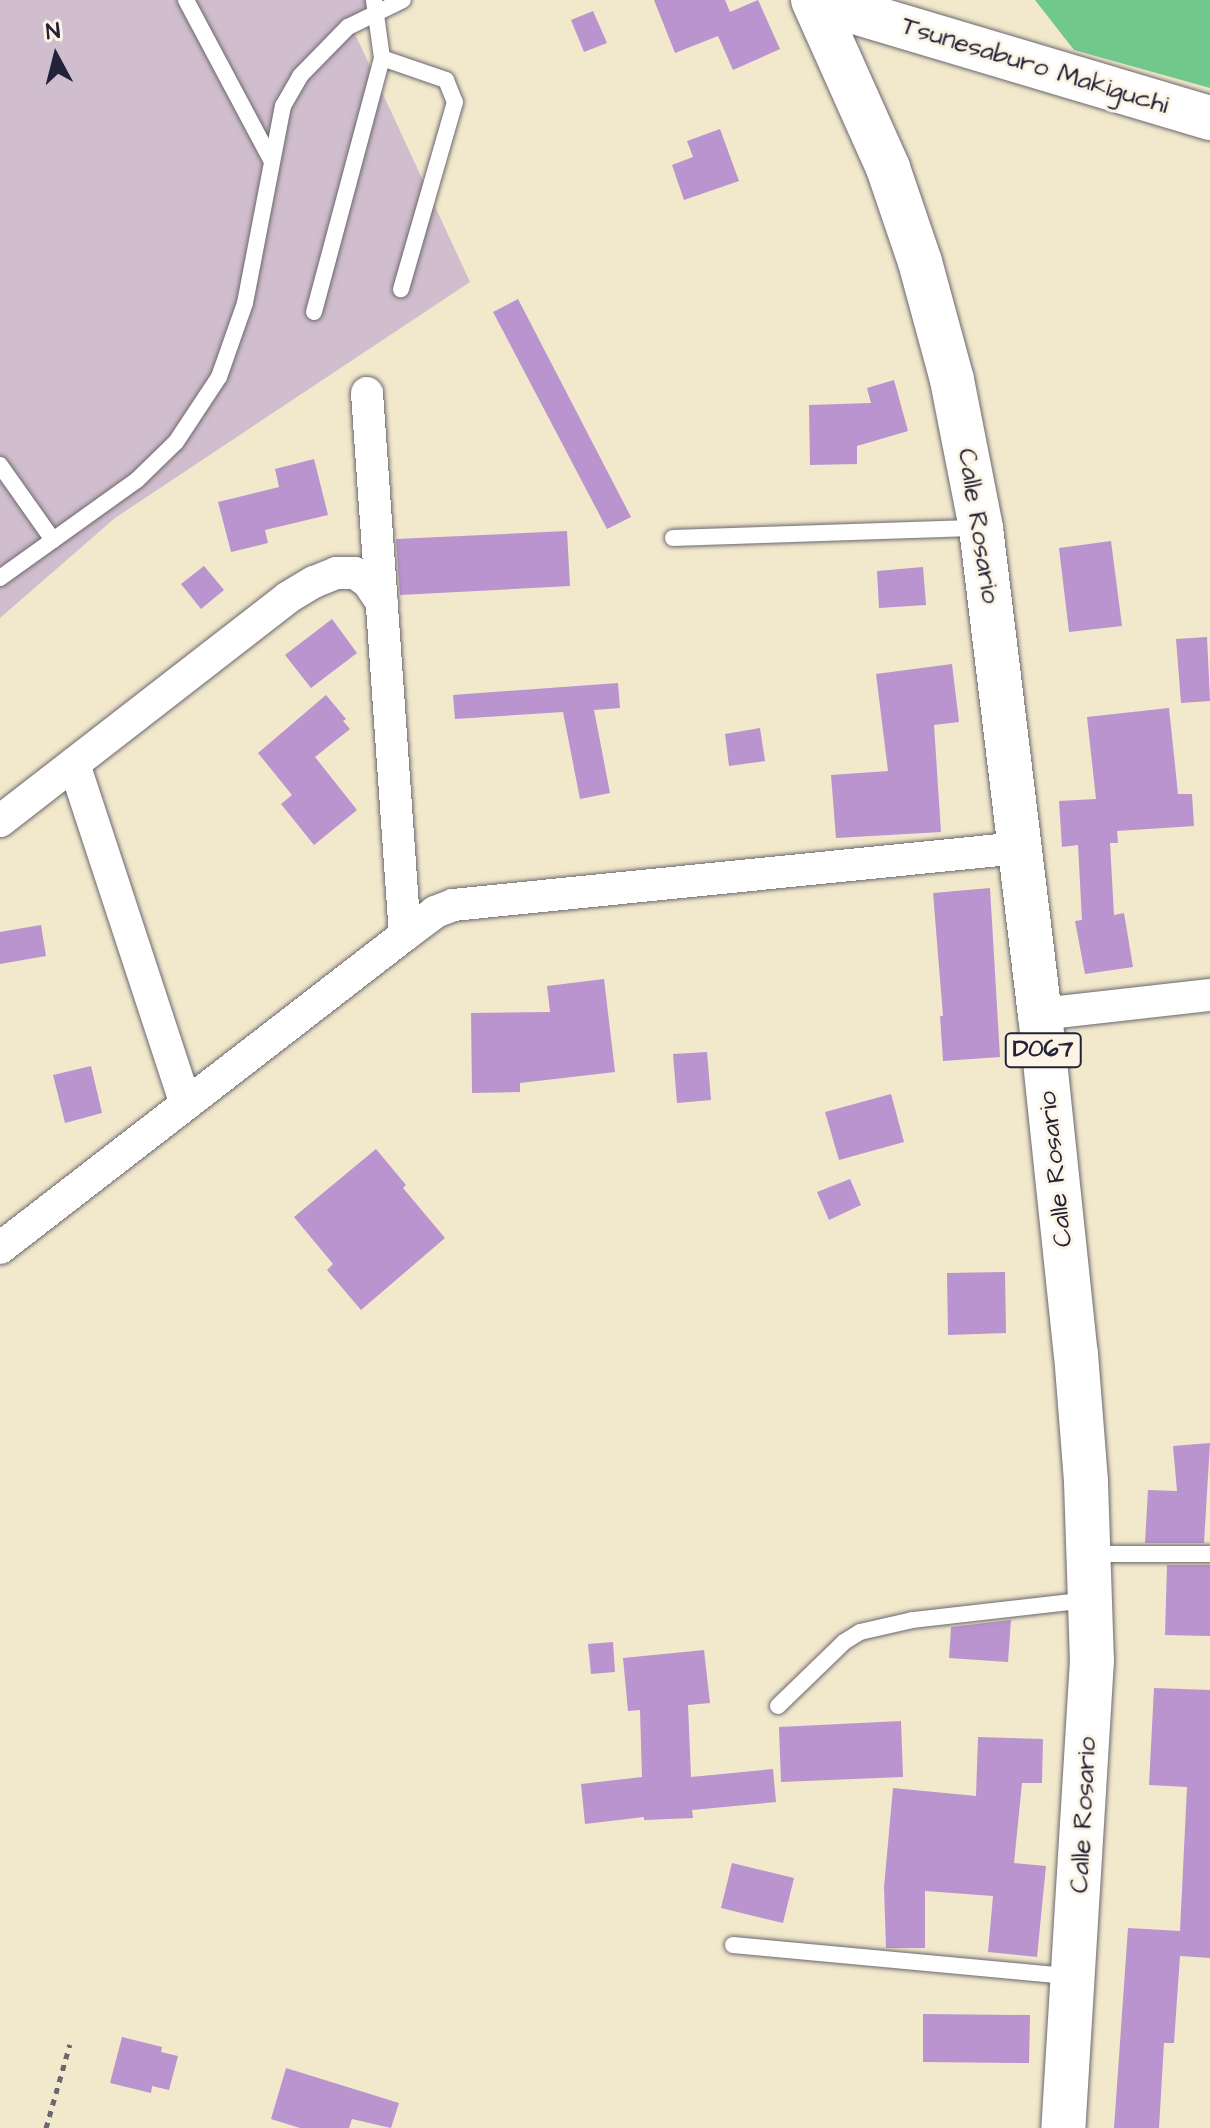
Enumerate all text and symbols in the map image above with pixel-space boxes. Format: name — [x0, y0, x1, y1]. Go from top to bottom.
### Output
street label: Tsunesaburo Makiguchi — [898, 11, 1172, 121]
text: N — [44, 15, 62, 48]
north arrow — [16, 16, 96, 96]
street label: Calle Rosario — [950, 446, 1006, 606]
road number: D067 — [1003, 1030, 1083, 1070]
street label: Calle Rosario — [1032, 1089, 1080, 1249]
street label: Calle Rosario — [1064, 1736, 1104, 1894]

